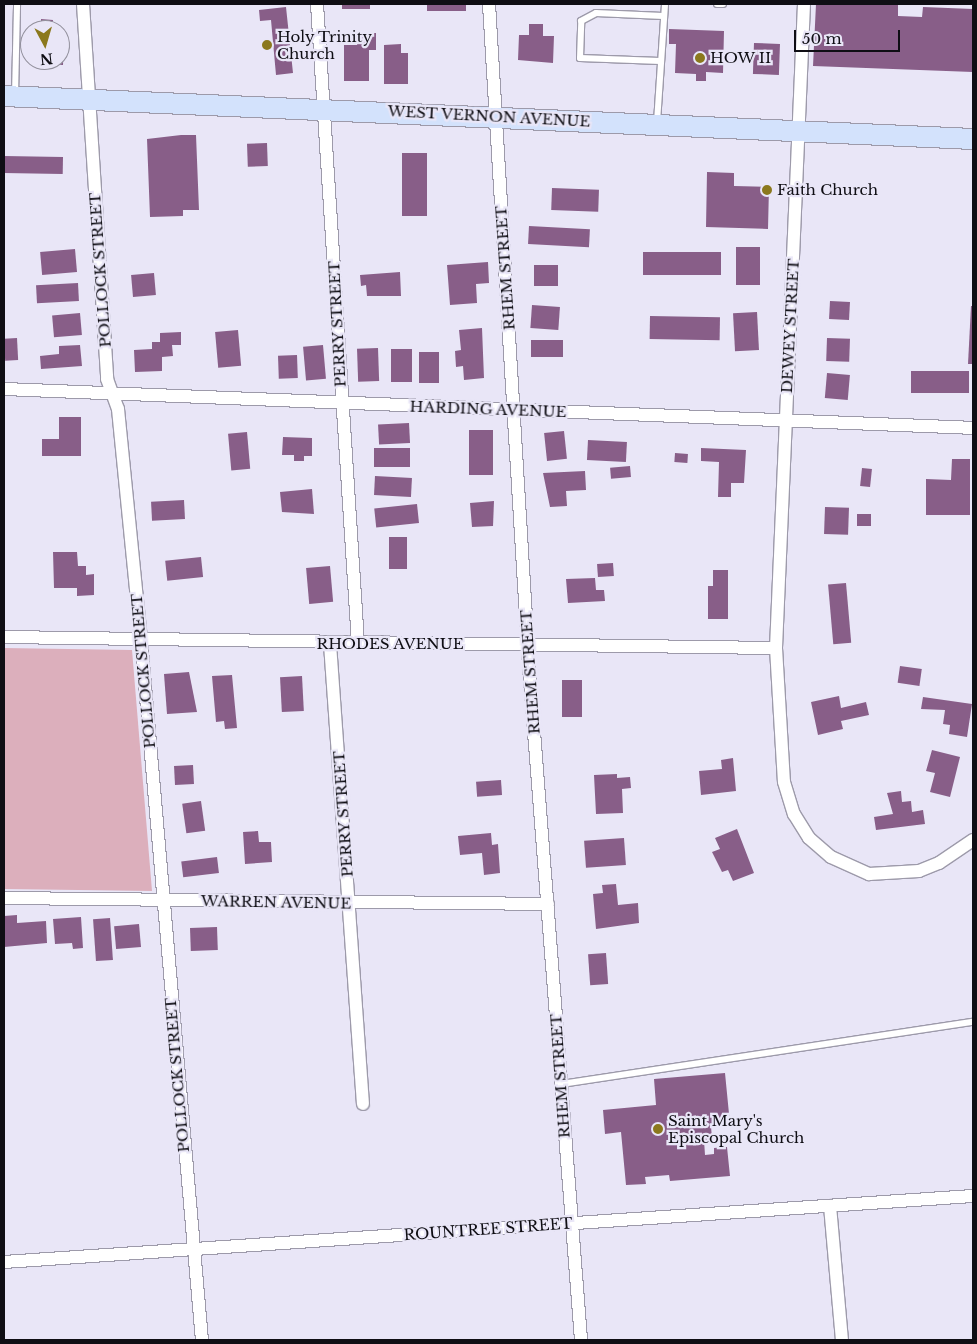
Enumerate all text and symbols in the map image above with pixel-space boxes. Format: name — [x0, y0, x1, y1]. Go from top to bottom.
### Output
north arrow — [20, 20, 70, 70]
scale bar — [797, 20, 903, 52]
place label: Holy Trinity Church — [277, 27, 373, 62]
text: 50 m — [802, 29, 842, 48]
marker: Holy Trinity Church — [261, 39, 273, 51]
text: N — [39, 49, 54, 69]
place label: HOW II — [710, 49, 772, 67]
marker: HOW II — [694, 52, 706, 64]
street label: WEST VERNON AVENUE — [386, 102, 592, 130]
place label: Faith Church — [777, 181, 878, 199]
marker: Faith Church — [761, 184, 773, 196]
street label: POLLOCK STREET — [86, 192, 114, 348]
street label: RHEM STREET — [492, 205, 518, 331]
street label: DEWEY STREET — [777, 258, 803, 394]
street label: PERRY STREET — [325, 260, 349, 388]
street label: HARDING AVENUE — [409, 397, 567, 421]
street label: POLLOCK STREET — [127, 593, 159, 749]
street label: RHEM STREET — [517, 609, 543, 735]
street label: RHODES AVENUE — [316, 635, 464, 653]
street label: PERRY STREET — [330, 750, 356, 878]
street label: WARREN AVENUE — [200, 892, 352, 912]
street label: POLLOCK STREET — [161, 997, 193, 1153]
street label: RHEM STREET — [547, 1013, 573, 1139]
place label: Saint Mary's Episcopal Church — [668, 1111, 804, 1146]
marker: Saint Mary's Episcopal Church — [652, 1123, 664, 1135]
street label: ROUNTREE STREET — [403, 1214, 573, 1244]

